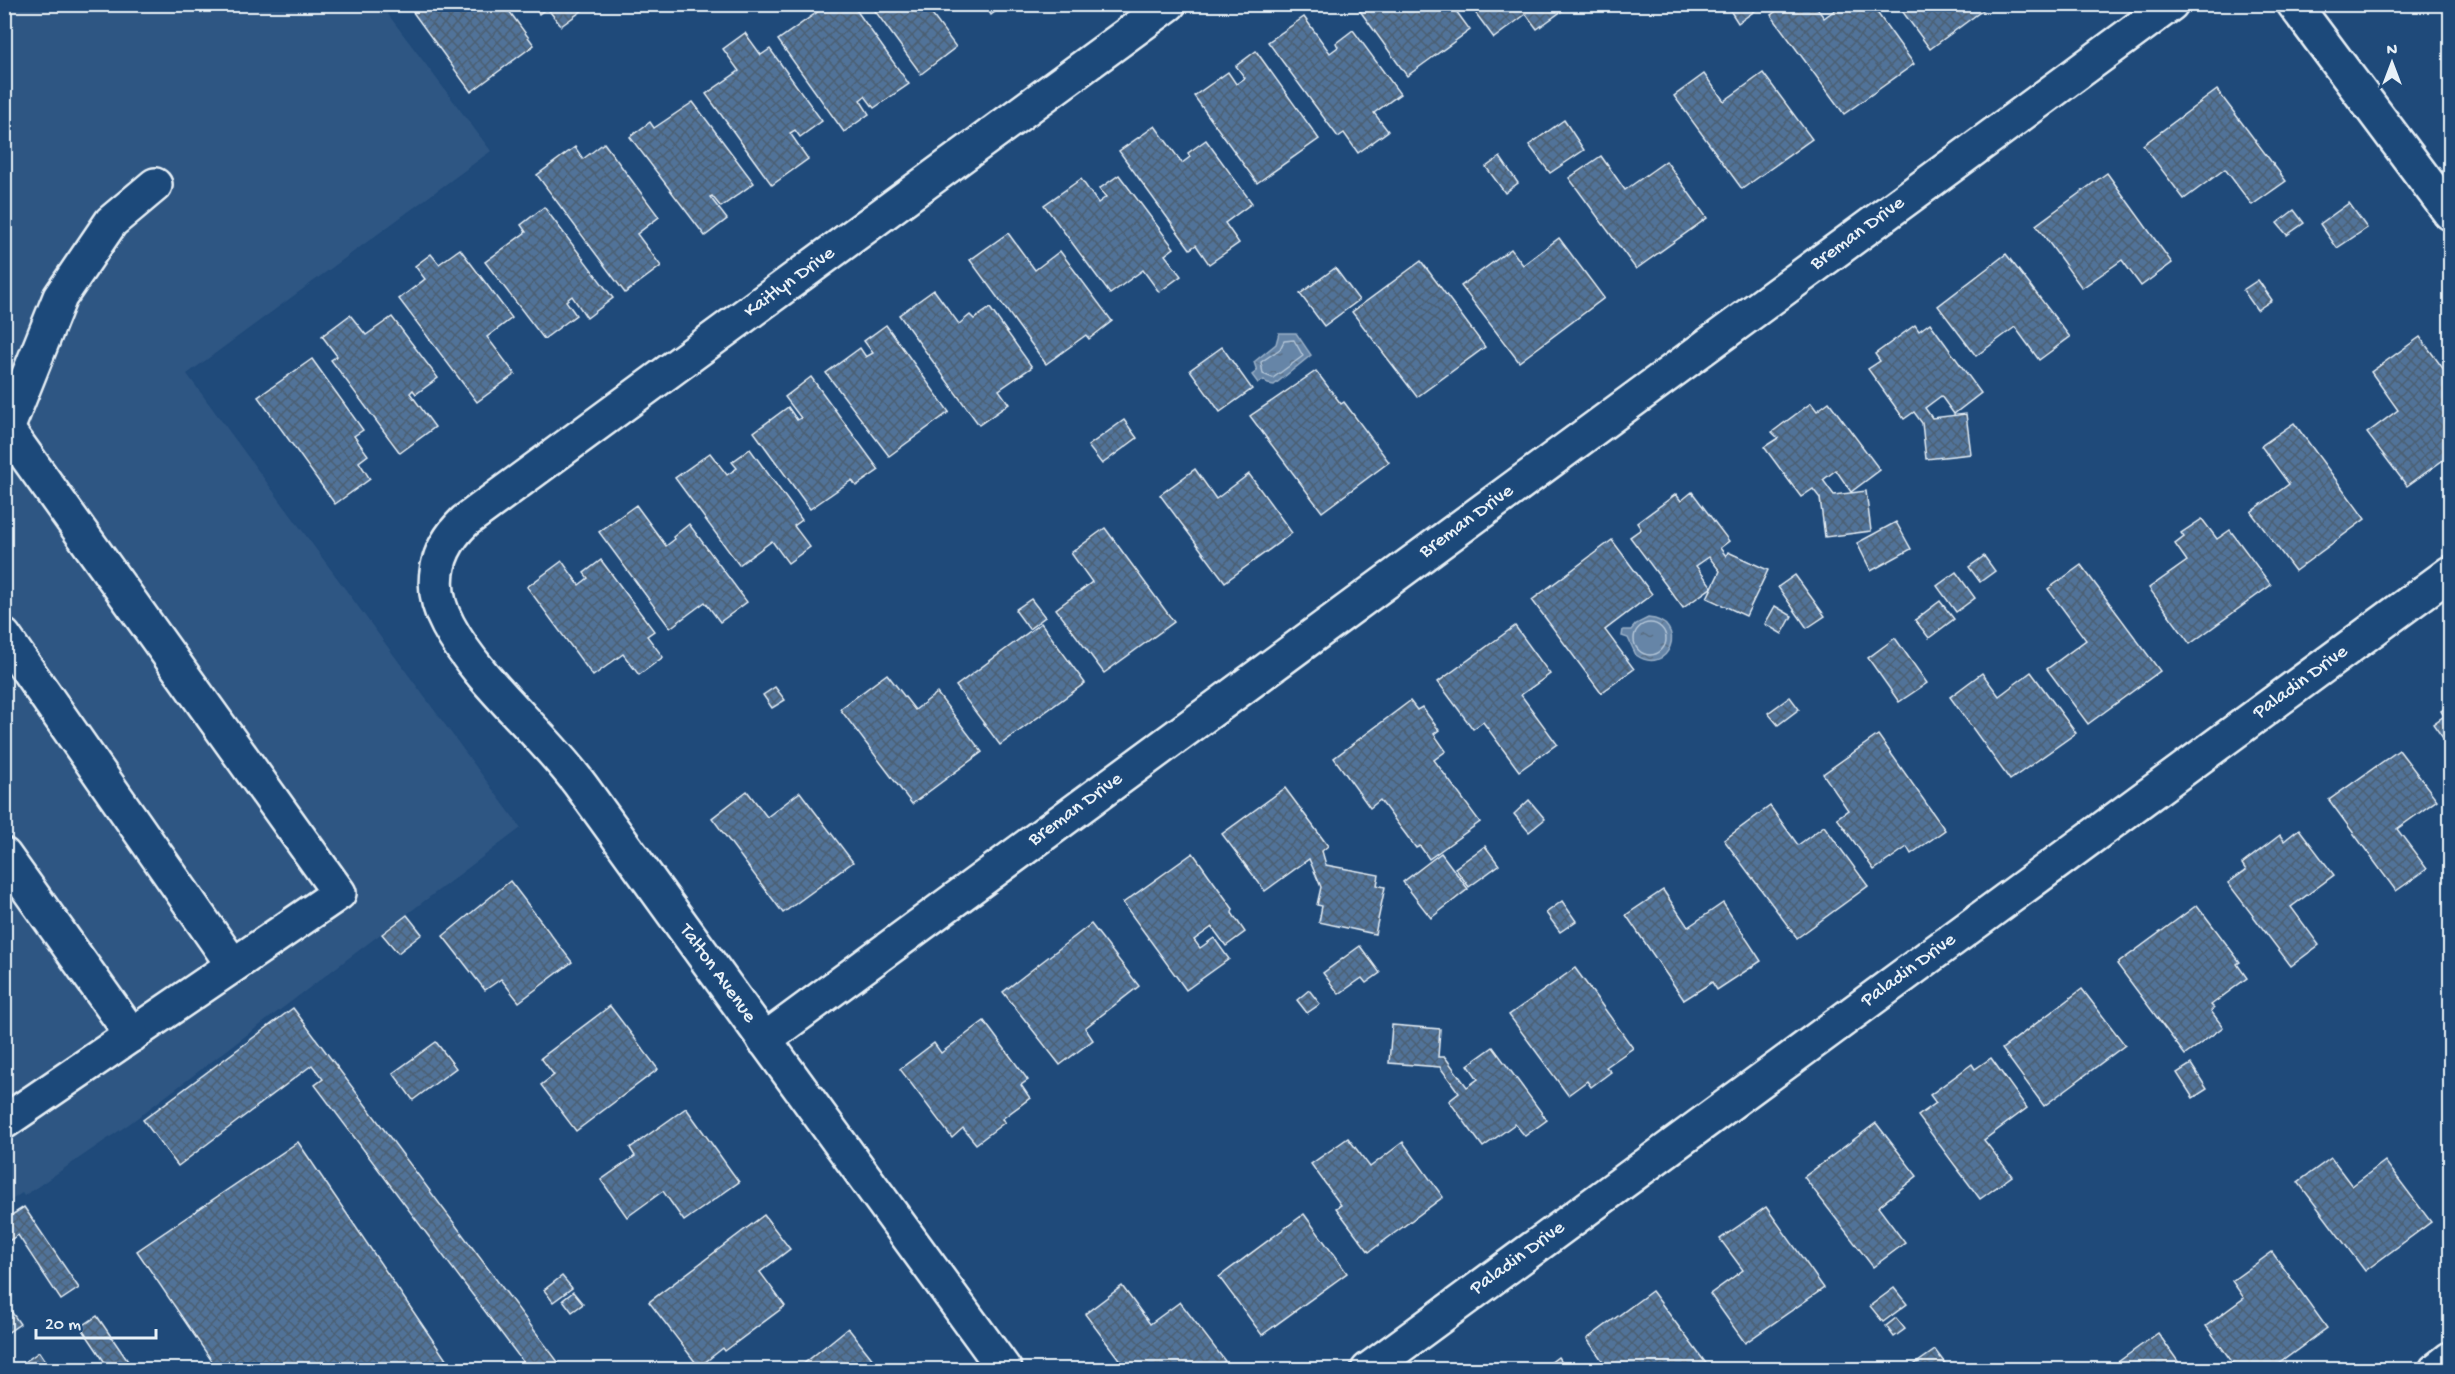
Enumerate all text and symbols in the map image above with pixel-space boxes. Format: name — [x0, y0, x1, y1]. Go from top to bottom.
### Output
north arrow — [2362, 33, 2422, 93]
text: N — [2387, 42, 2398, 61]
street label: Breman Drive — [1806, 192, 1910, 276]
street label: Kaitlyn Drive — [740, 242, 840, 324]
street label: Breman Drive — [1415, 480, 1519, 564]
street label: Paladin Drive — [2248, 641, 2353, 726]
street label: Breman Drive — [1024, 768, 1128, 852]
street label: Talton Avenue — [673, 919, 761, 1028]
street label: Paladin Drive — [1856, 929, 1961, 1014]
street label: Paladin Drive — [1465, 1217, 1570, 1302]
scale bar — [36, 1302, 156, 1340]
text: 20 m — [45, 1315, 81, 1336]

